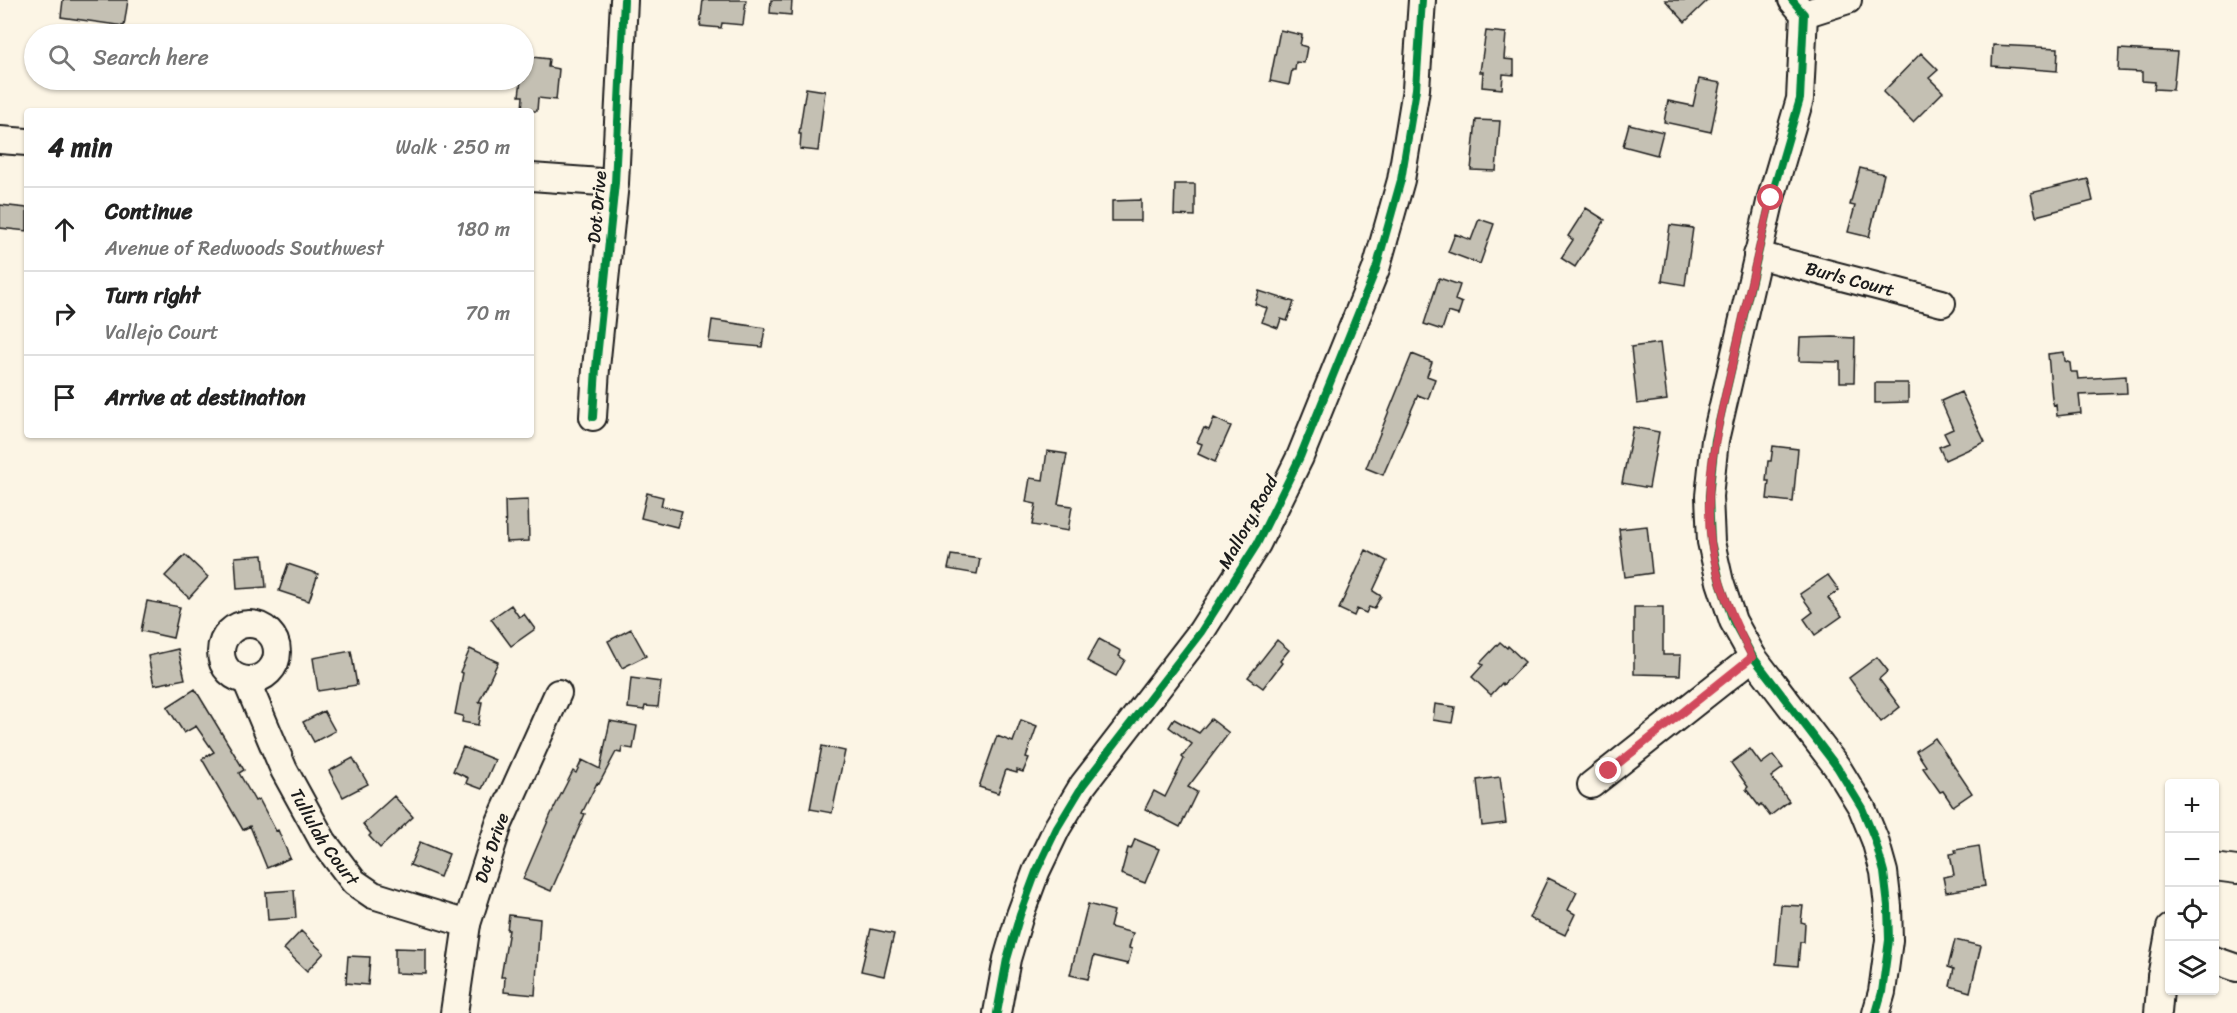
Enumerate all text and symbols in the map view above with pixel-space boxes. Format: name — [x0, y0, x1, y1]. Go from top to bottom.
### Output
search box — [24, 24, 534, 90]
text: Search here — [93, 38, 209, 77]
icon: search — [45, 41, 78, 74]
text: 4 min — [48, 124, 112, 170]
text: Walk · 250 m — [396, 130, 510, 165]
street label: Dot Drive — [578, 169, 616, 245]
route start — [1757, 184, 1783, 210]
text: Continue — [105, 192, 193, 231]
text: 180 m — [456, 212, 510, 247]
icon: ahead — [48, 213, 81, 246]
text: Avenue of Redwoods Southwest — [105, 231, 384, 266]
street label: Burls Court — [1802, 252, 1898, 306]
text: Turn right — [105, 276, 200, 315]
text: 70 m — [465, 296, 510, 331]
icon: right — [48, 297, 81, 330]
text: Vallejo Court — [105, 315, 218, 350]
text: Arrive at destination — [105, 378, 306, 417]
icon: arrive — [48, 381, 81, 414]
street label: Mallory Road — [1209, 468, 1288, 575]
route end — [1595, 757, 1621, 783]
map controls — [2165, 779, 2219, 995]
button: + — [2165, 779, 2219, 833]
street label: Tullulah Court — [281, 782, 368, 893]
street label: Dot Drive — [465, 807, 518, 887]
button: − — [2165, 833, 2219, 887]
button: locate — [2165, 887, 2219, 941]
button: layers — [2165, 941, 2219, 995]

